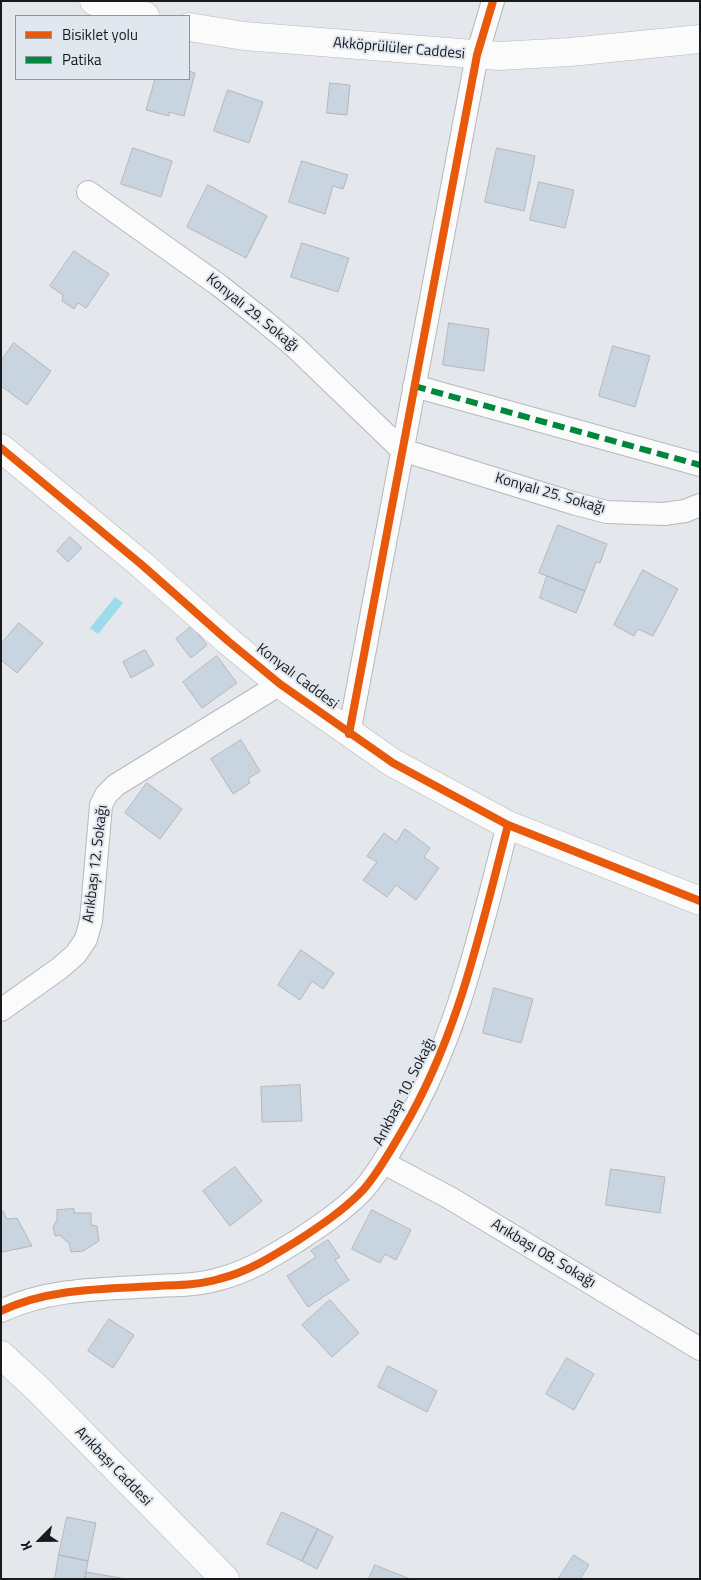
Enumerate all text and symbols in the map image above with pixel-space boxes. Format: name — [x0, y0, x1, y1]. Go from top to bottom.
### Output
legend — [15, 15, 190, 80]
text: Bisiklet yolu — [62, 23, 138, 46]
street label: Akköprülüler Caddesi — [332, 34, 466, 64]
text: Patika — [62, 48, 102, 71]
street label: Konyalı 29. Sokağı — [202, 270, 302, 356]
street label: Konyalı 25. Sokağı — [493, 470, 607, 518]
street label: Konyalı Caddesi — [252, 640, 342, 714]
street label: Arıkbaşı 12. Sokağı — [80, 804, 112, 924]
street label: Arıkbaşı 10. Sokağı — [370, 1035, 440, 1149]
street label: Arıkbaşı 08. Sokağı — [488, 1216, 598, 1292]
street label: Arıkbaşı Caddesi — [71, 1424, 155, 1510]
north arrow — [15, 1515, 65, 1565]
text: K — [14, 1538, 37, 1554]

